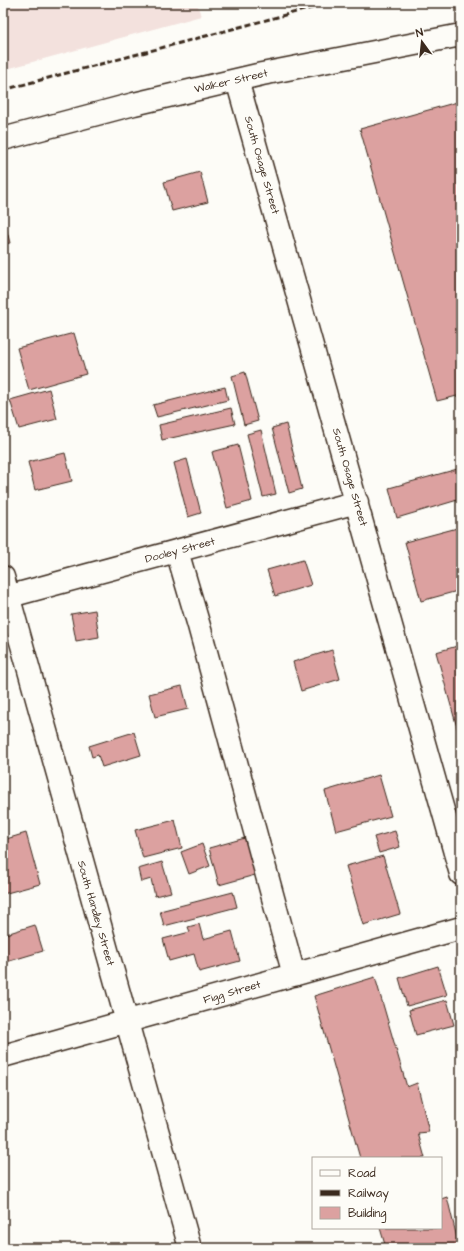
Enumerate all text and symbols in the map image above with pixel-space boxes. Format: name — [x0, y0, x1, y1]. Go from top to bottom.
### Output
north arrow — [402, 22, 442, 62]
text: N — [414, 25, 425, 41]
street label: Walker Street — [193, 65, 270, 97]
street label: South Osage Street — [240, 114, 283, 217]
street label: South Osage Street — [328, 426, 371, 529]
street label: Dooley Street — [143, 533, 217, 567]
street label: South Handley Street — [73, 859, 118, 968]
street label: Figg Street — [202, 977, 263, 1008]
legend — [312, 1157, 442, 1229]
text: Road — [348, 1165, 376, 1182]
text: Railway — [348, 1185, 389, 1203]
text: Building — [348, 1205, 386, 1223]

